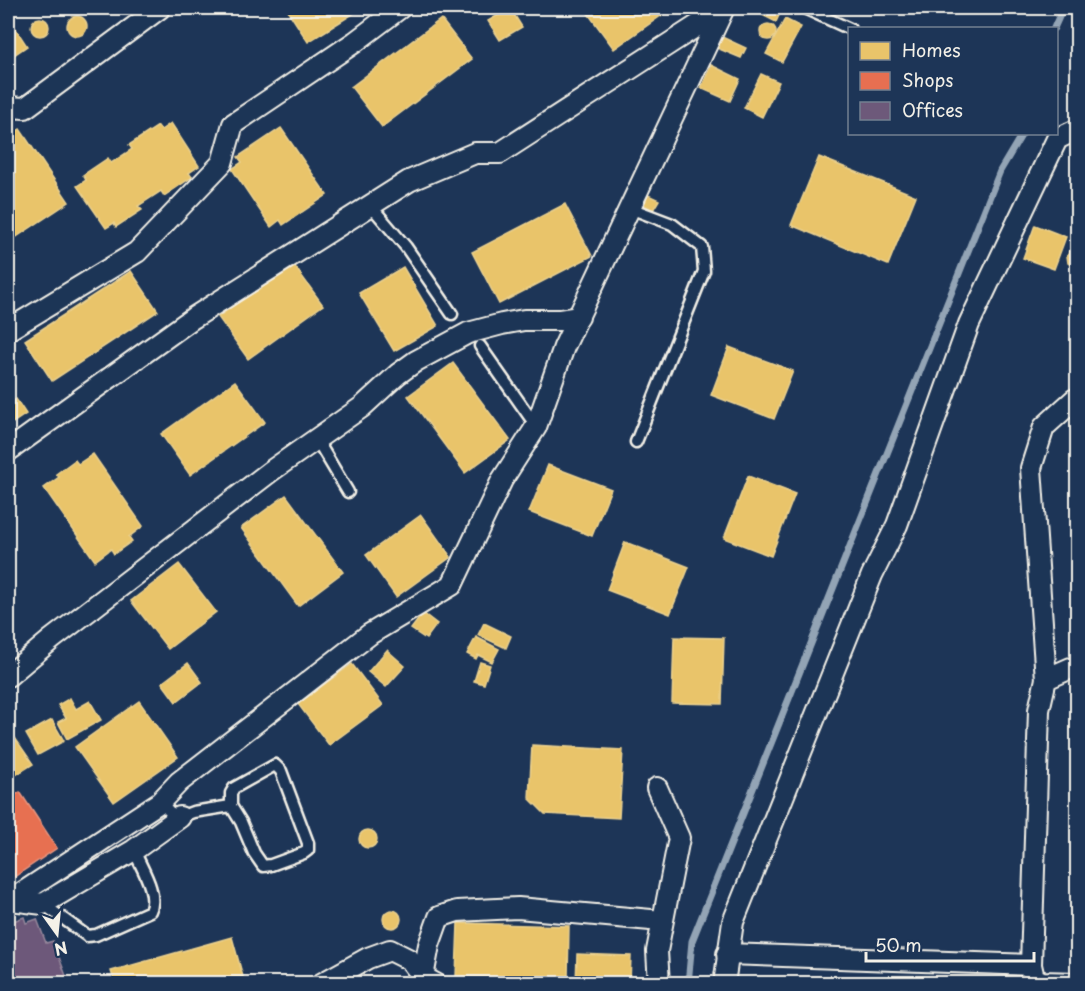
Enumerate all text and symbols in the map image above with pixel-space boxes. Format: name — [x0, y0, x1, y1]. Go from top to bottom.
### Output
legend — [848, 27, 1058, 135]
text: Homes — [902, 36, 960, 63]
text: Shops — [902, 66, 953, 93]
text: Offices — [902, 96, 963, 123]
north arrow — [27, 904, 87, 964]
scale bar — [866, 925, 1034, 963]
text: 50 m — [875, 931, 922, 958]
text: N — [52, 936, 70, 963]

